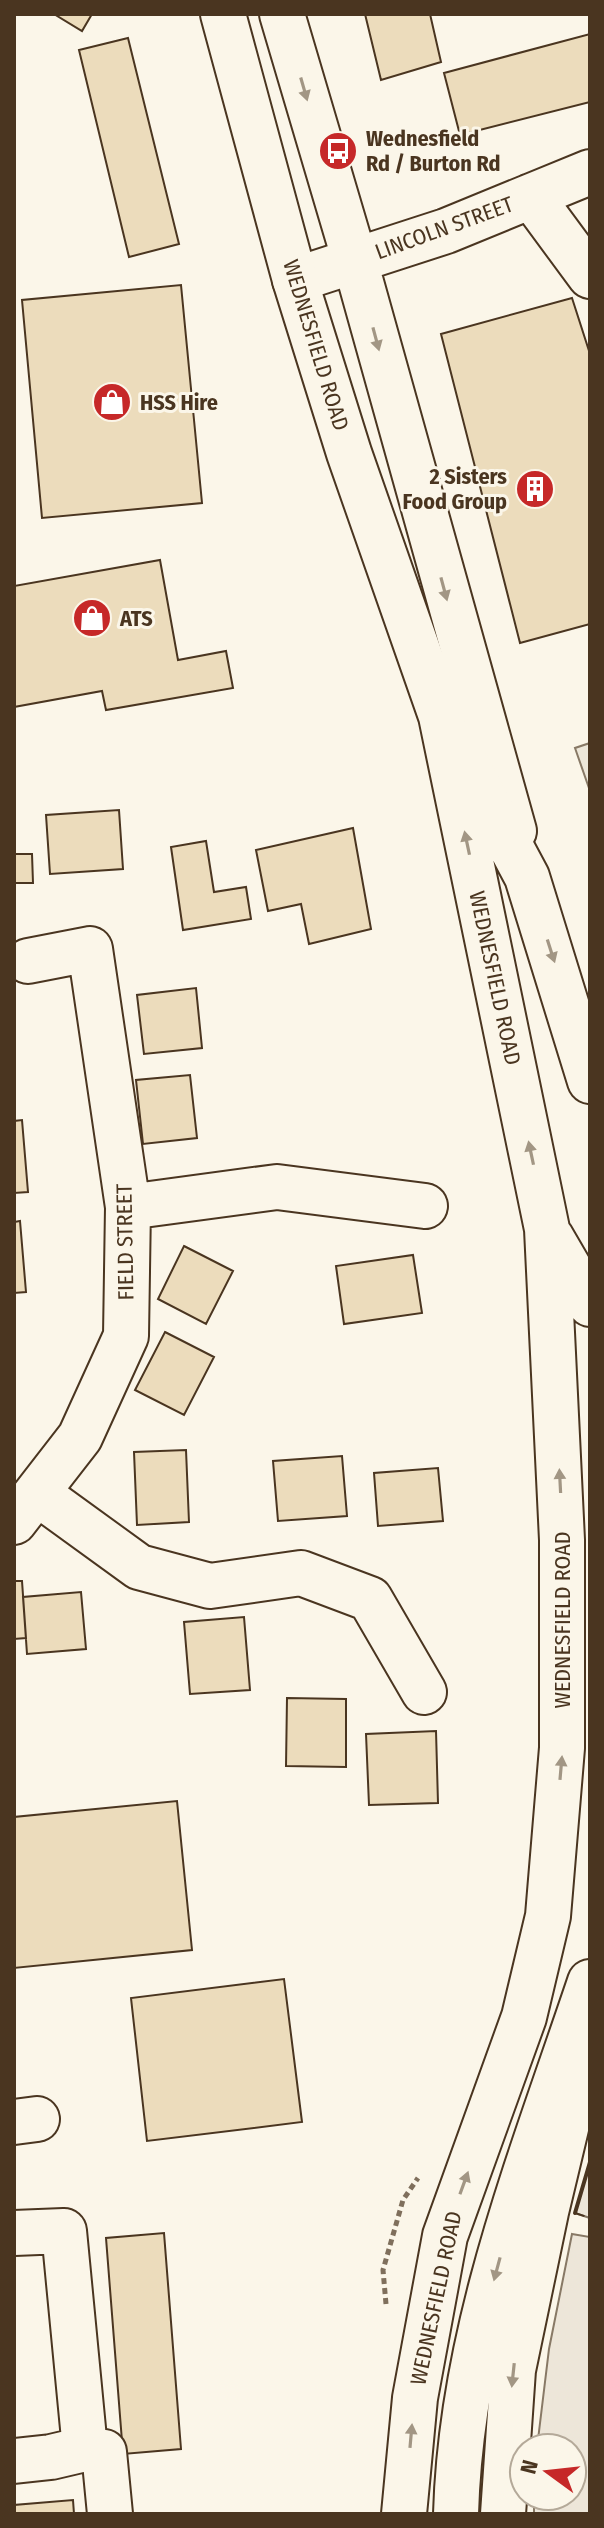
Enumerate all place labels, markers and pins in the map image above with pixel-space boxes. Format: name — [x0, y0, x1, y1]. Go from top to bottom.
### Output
place label: Wednesfield Rd / Burton Rd — [366, 125, 500, 177]
bus stop icon: Wednesfield Rd / Burton Rd — [317, 130, 359, 172]
shop icon: HSS Hire — [91, 381, 133, 423]
place label: HSS Hire — [140, 389, 218, 416]
place label: 2 Sisters Food Group — [402, 463, 507, 515]
building icon: 2 Sisters Food Group — [514, 468, 556, 510]
shop icon: ATS — [71, 597, 113, 639]
place label: ATS — [119, 605, 153, 632]

